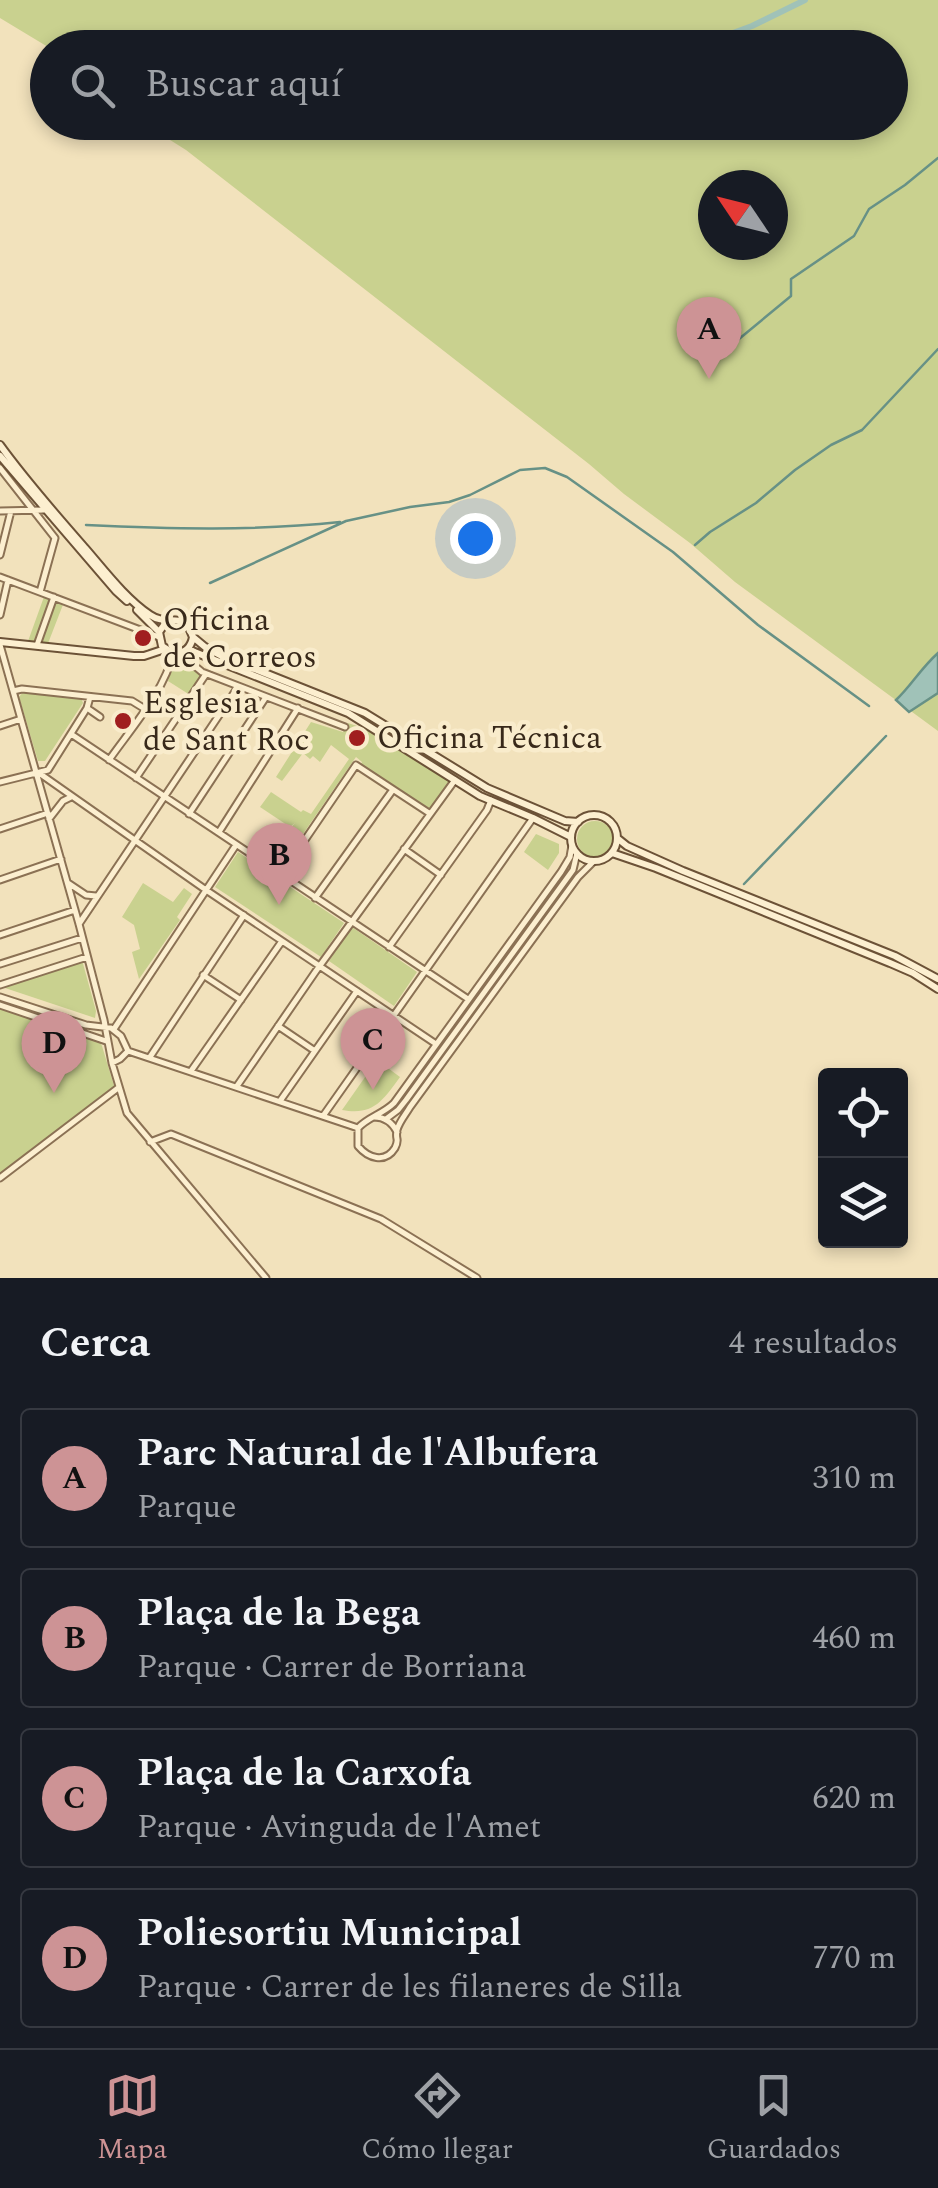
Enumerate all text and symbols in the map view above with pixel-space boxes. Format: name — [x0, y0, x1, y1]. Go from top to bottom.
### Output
search box — [30, 30, 908, 140]
text: Buscar aquí — [145, 56, 342, 114]
icon: search — [65, 58, 120, 113]
north arrow — [698, 170, 788, 260]
pin: A — [676, 296, 742, 379]
your location — [450, 513, 501, 564]
place label: Oficina de Correos — [163, 596, 317, 682]
marker: Oficina de Correos — [132, 627, 154, 649]
place label: Esglesia de Sant Roc — [143, 679, 310, 765]
marker: Esglesia de Sant Roc — [112, 710, 134, 732]
place label: Oficina Técnica — [377, 714, 602, 763]
marker: Oficina Técnica — [346, 727, 368, 749]
pin: B — [246, 822, 312, 905]
pin: C — [340, 1008, 406, 1090]
pin: D — [22, 1010, 86, 1093]
map controls — [818, 1068, 908, 1248]
button: locate — [818, 1068, 908, 1158]
button: layers — [818, 1158, 908, 1248]
text: Cerca — [40, 1312, 151, 1375]
text: 4 resultados — [729, 1319, 898, 1368]
text: Parc Natural de l'Albufera — [137, 1425, 598, 1483]
text: A — [62, 1454, 87, 1503]
text: 310 m — [812, 1454, 896, 1503]
text: Parque — [137, 1483, 236, 1532]
text: Plaça de la Bega — [137, 1585, 421, 1643]
text: B — [63, 1614, 86, 1663]
text: 460 m — [812, 1614, 896, 1663]
text: Parque · Carrer de Borriana — [137, 1643, 526, 1692]
text: Plaça de la Carxofa — [137, 1745, 472, 1803]
text: C — [63, 1774, 86, 1823]
text: 620 m — [812, 1774, 896, 1823]
text: Parque · Avinguda de l'Amet — [137, 1803, 541, 1852]
text: Poliesortiu Municipal — [137, 1905, 522, 1963]
text: D — [62, 1934, 87, 1983]
text: 770 m — [812, 1934, 896, 1983]
text: Parque · Carrer de les filaneres de Silla — [137, 1963, 682, 2012]
tab: Mapa — [97, 2068, 167, 2171]
tab: Cómo llegar — [361, 2068, 513, 2171]
tab: Guardados — [707, 2068, 841, 2171]

